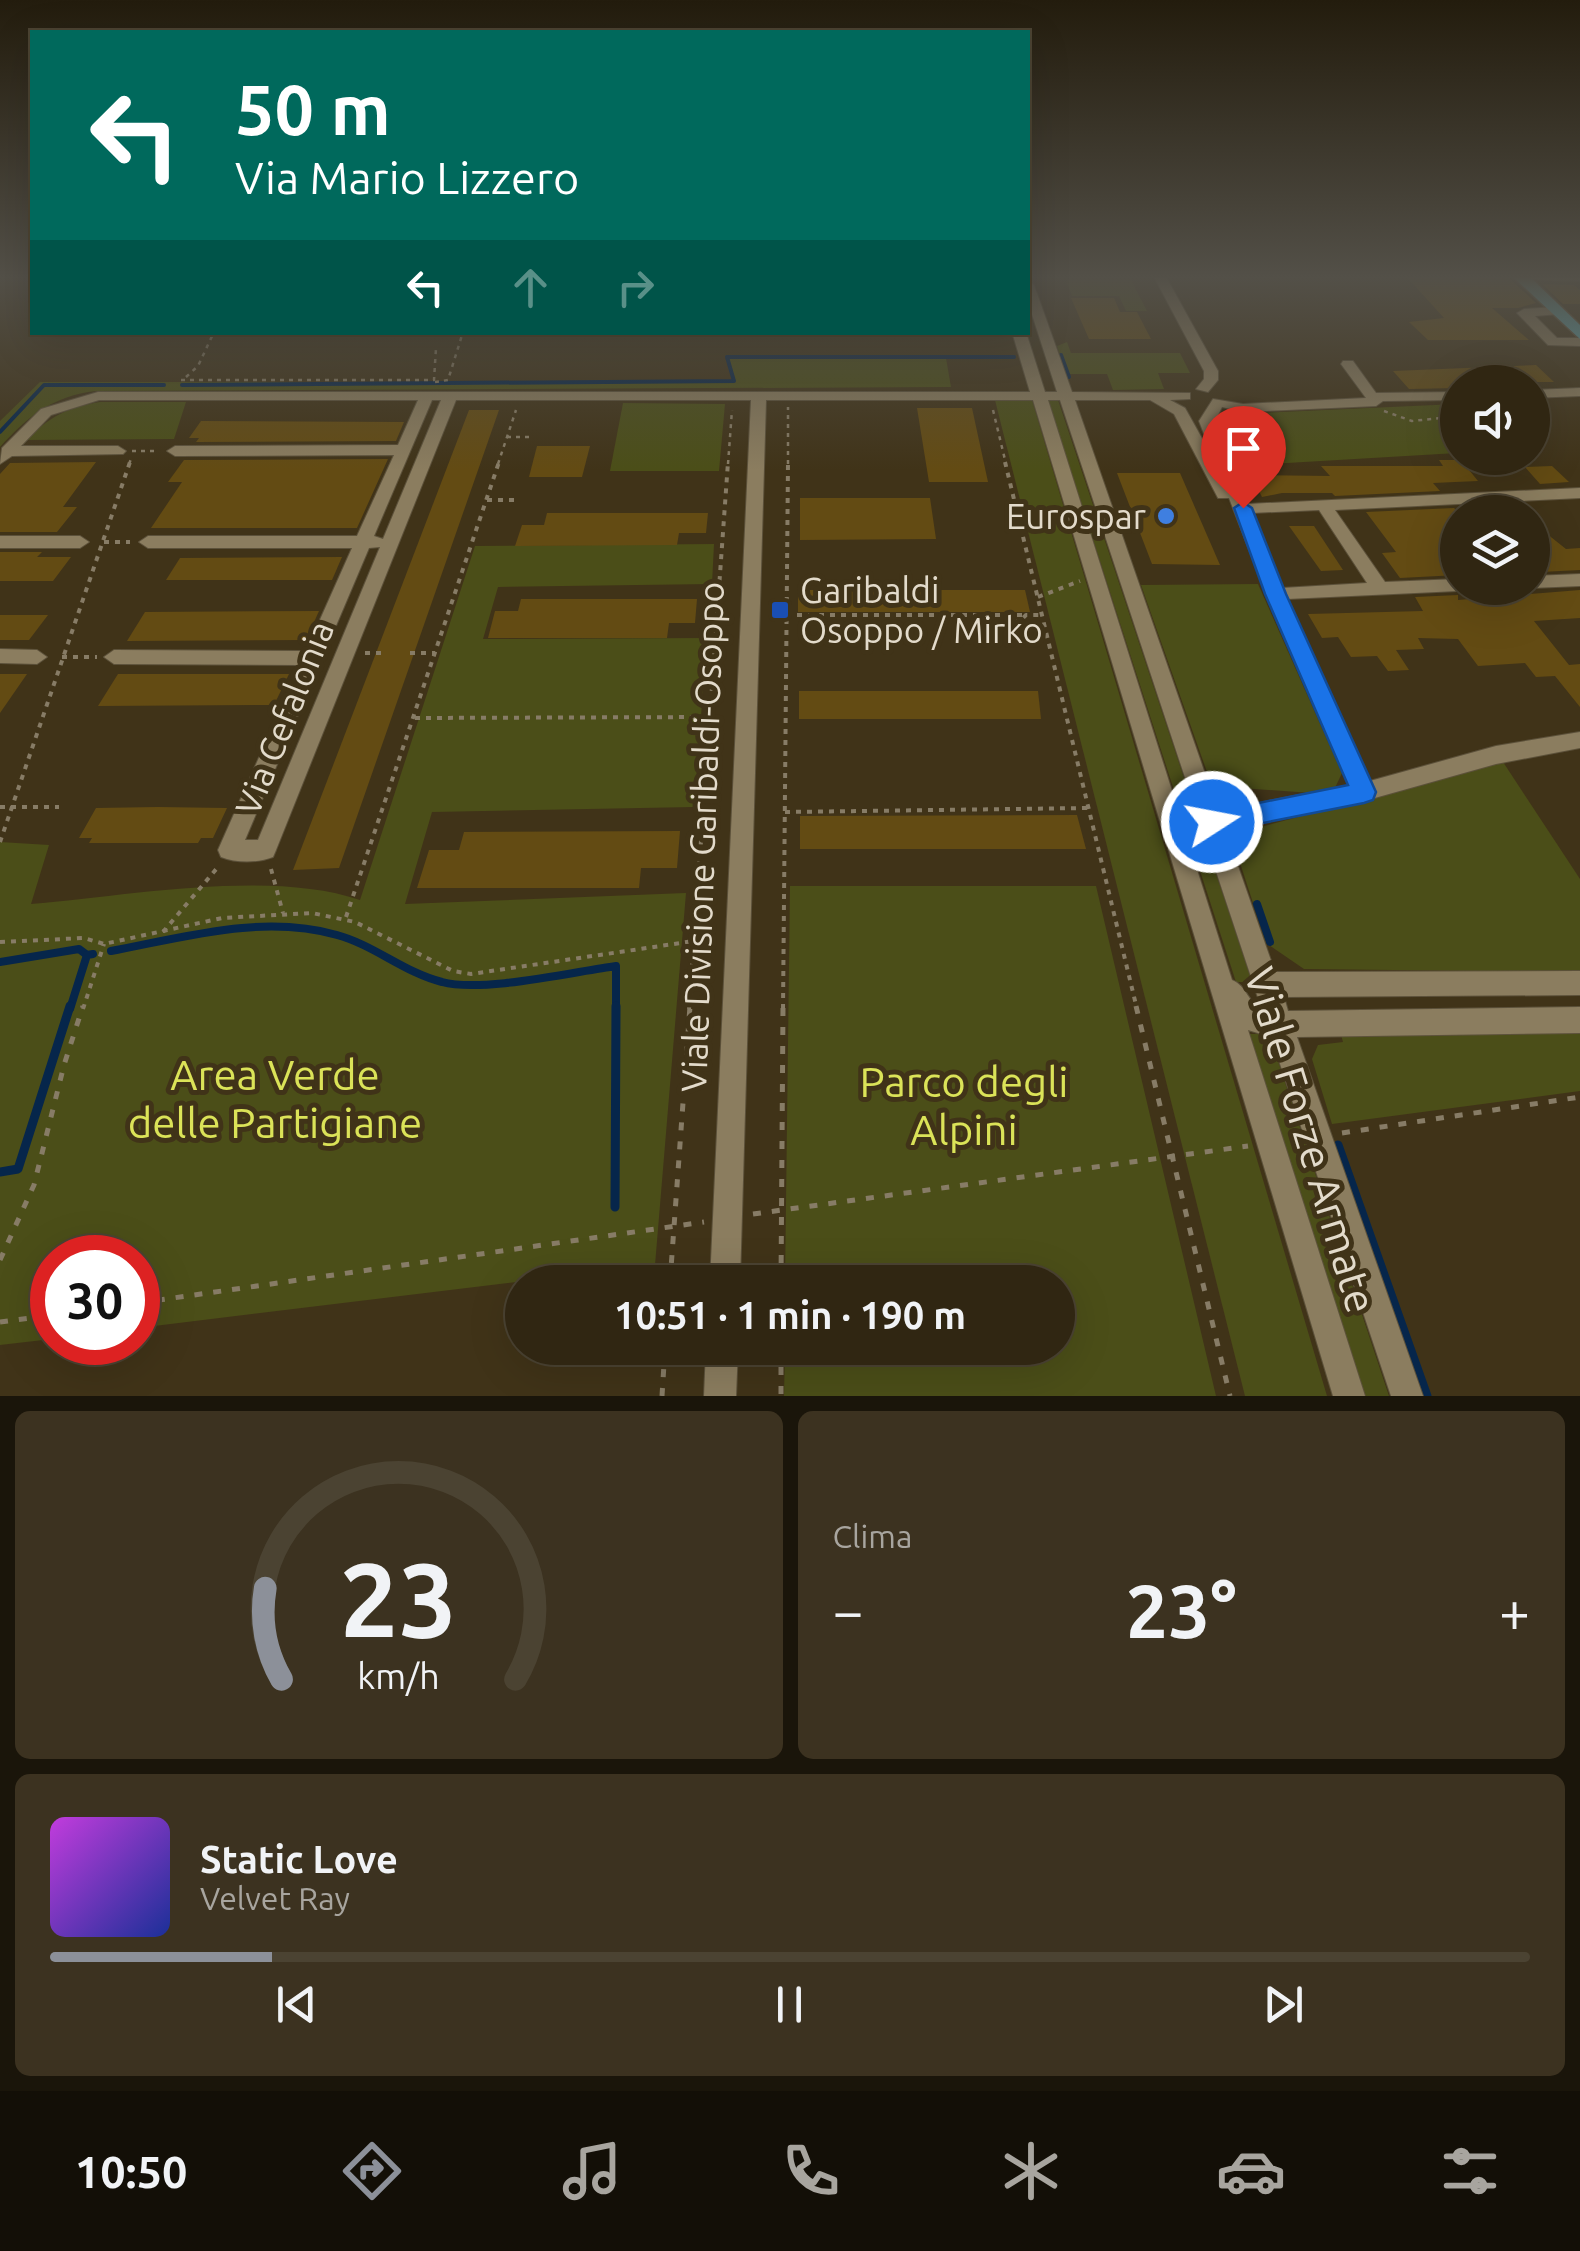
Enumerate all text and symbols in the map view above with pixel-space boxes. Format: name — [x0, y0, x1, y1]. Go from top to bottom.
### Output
icon: left — [70, 70, 200, 200]
text: 50 m — [235, 70, 391, 148]
text: Via Mario Lizzero — [235, 152, 579, 203]
icon: left — [398, 260, 453, 315]
icon: ahead — [503, 260, 558, 315]
icon: right — [608, 260, 663, 315]
map controls — [1440, 365, 1550, 605]
button: sound — [1440, 365, 1550, 475]
pin — [1201, 406, 1286, 509]
icon: arrive — [1216, 421, 1271, 476]
button: layers — [1440, 495, 1550, 605]
place label: Eurospar — [1006, 496, 1146, 536]
marker: Eurospar — [1155, 505, 1177, 527]
place label: Garibaldi Osoppo / Mirko — [800, 570, 1043, 650]
street label: Viale Divisione Garibaldi-Osoppo — [673, 581, 731, 1093]
marker: Garibaldi Osoppo / Mirko — [769, 599, 791, 621]
street label: Via Cefalonia — [227, 615, 341, 821]
position arrow — [1160, 770, 1264, 874]
street label: Viale Forze Armate — [1236, 962, 1386, 1318]
park label: Area Verde delle Partigiane — [128, 1051, 422, 1146]
park label: Parco degli Alpini — [860, 1058, 1068, 1153]
speed limit sign: 30 — [30, 1235, 160, 1365]
text: 10:51 · 1 min · 190 m — [614, 1294, 966, 1336]
text: Clima — [833, 1518, 912, 1554]
text: 23 — [340, 1540, 457, 1657]
text: 23° — [1126, 1568, 1237, 1652]
text: − — [833, 1580, 864, 1641]
text: + — [1499, 1580, 1530, 1641]
text: km/h — [357, 1656, 440, 1696]
text: Static Love — [200, 1838, 398, 1880]
text: Velvet Ray — [200, 1880, 350, 1916]
icon: previous — [269, 1977, 324, 2032]
icon: pause — [762, 1977, 817, 2032]
icon: next — [1256, 1977, 1311, 2032]
icon: directions — [337, 2136, 407, 2206]
icon: music — [557, 2136, 627, 2206]
icon: phone — [776, 2136, 846, 2206]
icon: climate — [996, 2136, 1066, 2206]
icon: car — [1216, 2136, 1286, 2206]
icon: filters — [1435, 2136, 1505, 2206]
text: 10:50 — [75, 2146, 187, 2197]

